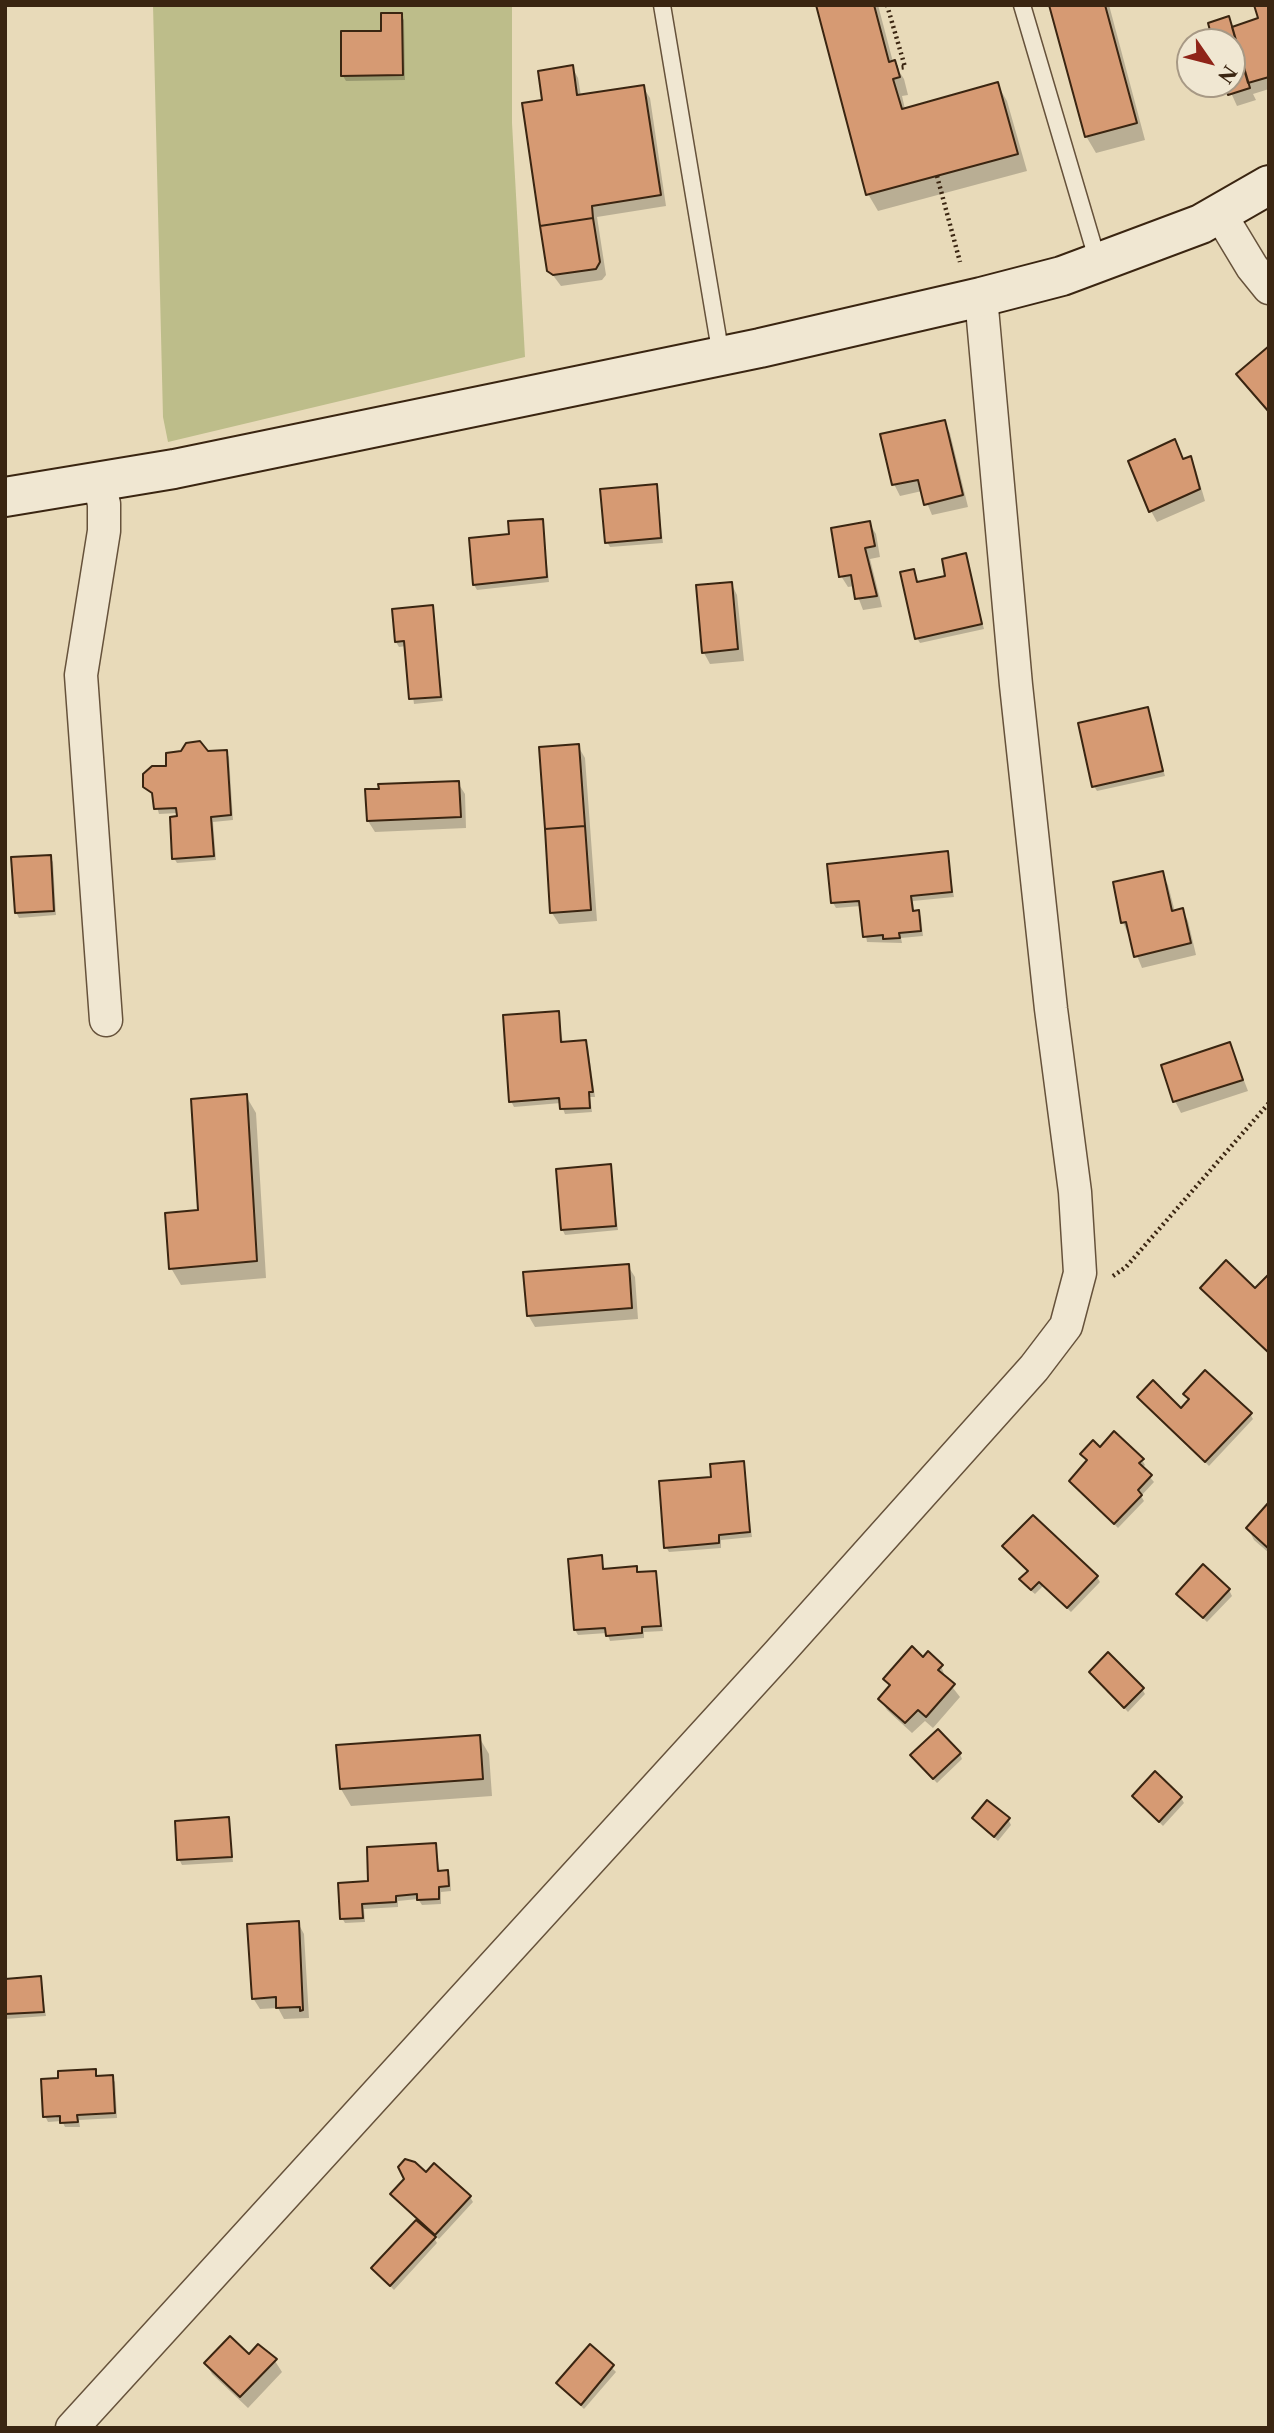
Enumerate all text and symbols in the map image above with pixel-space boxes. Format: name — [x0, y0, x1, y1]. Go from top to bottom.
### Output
north arrow — [1176, 28, 1246, 98]
text: N — [1213, 61, 1241, 88]

